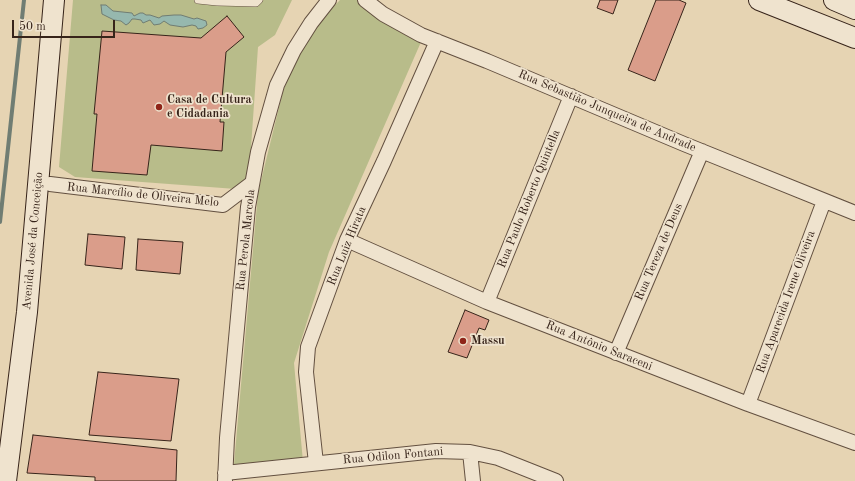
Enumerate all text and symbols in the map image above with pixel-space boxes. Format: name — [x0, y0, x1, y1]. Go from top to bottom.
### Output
scale bar — [14, 12, 117, 38]
text: 50 m — [19, 21, 46, 33]
street label: Rua Sebastião Junqueira de Andrade — [516, 67, 698, 155]
place label: Casa de Cultura e Cidadania — [167, 93, 252, 121]
marker: Casa de Cultura e Cidadania — [154, 102, 164, 112]
street label: Rua Paulo Roberto Quintella — [495, 128, 563, 270]
street label: Avenida José da Conceição — [20, 171, 46, 311]
street label: Rua Marcílio de Oliveira Melo — [66, 180, 220, 210]
street label: Rua Perola Marcola — [234, 189, 258, 291]
street label: Rua Tereza de Deus — [632, 201, 686, 303]
street label: Rua Luiz Hirata — [325, 204, 369, 288]
street label: Rua Aparecida Irene Oliveira — [753, 229, 819, 375]
street label: Rua Antônio Saraceni — [544, 318, 654, 374]
place label: Massu — [471, 334, 505, 348]
marker: Massu — [458, 336, 468, 346]
street label: Rua Odilon Fontani — [342, 444, 444, 468]

